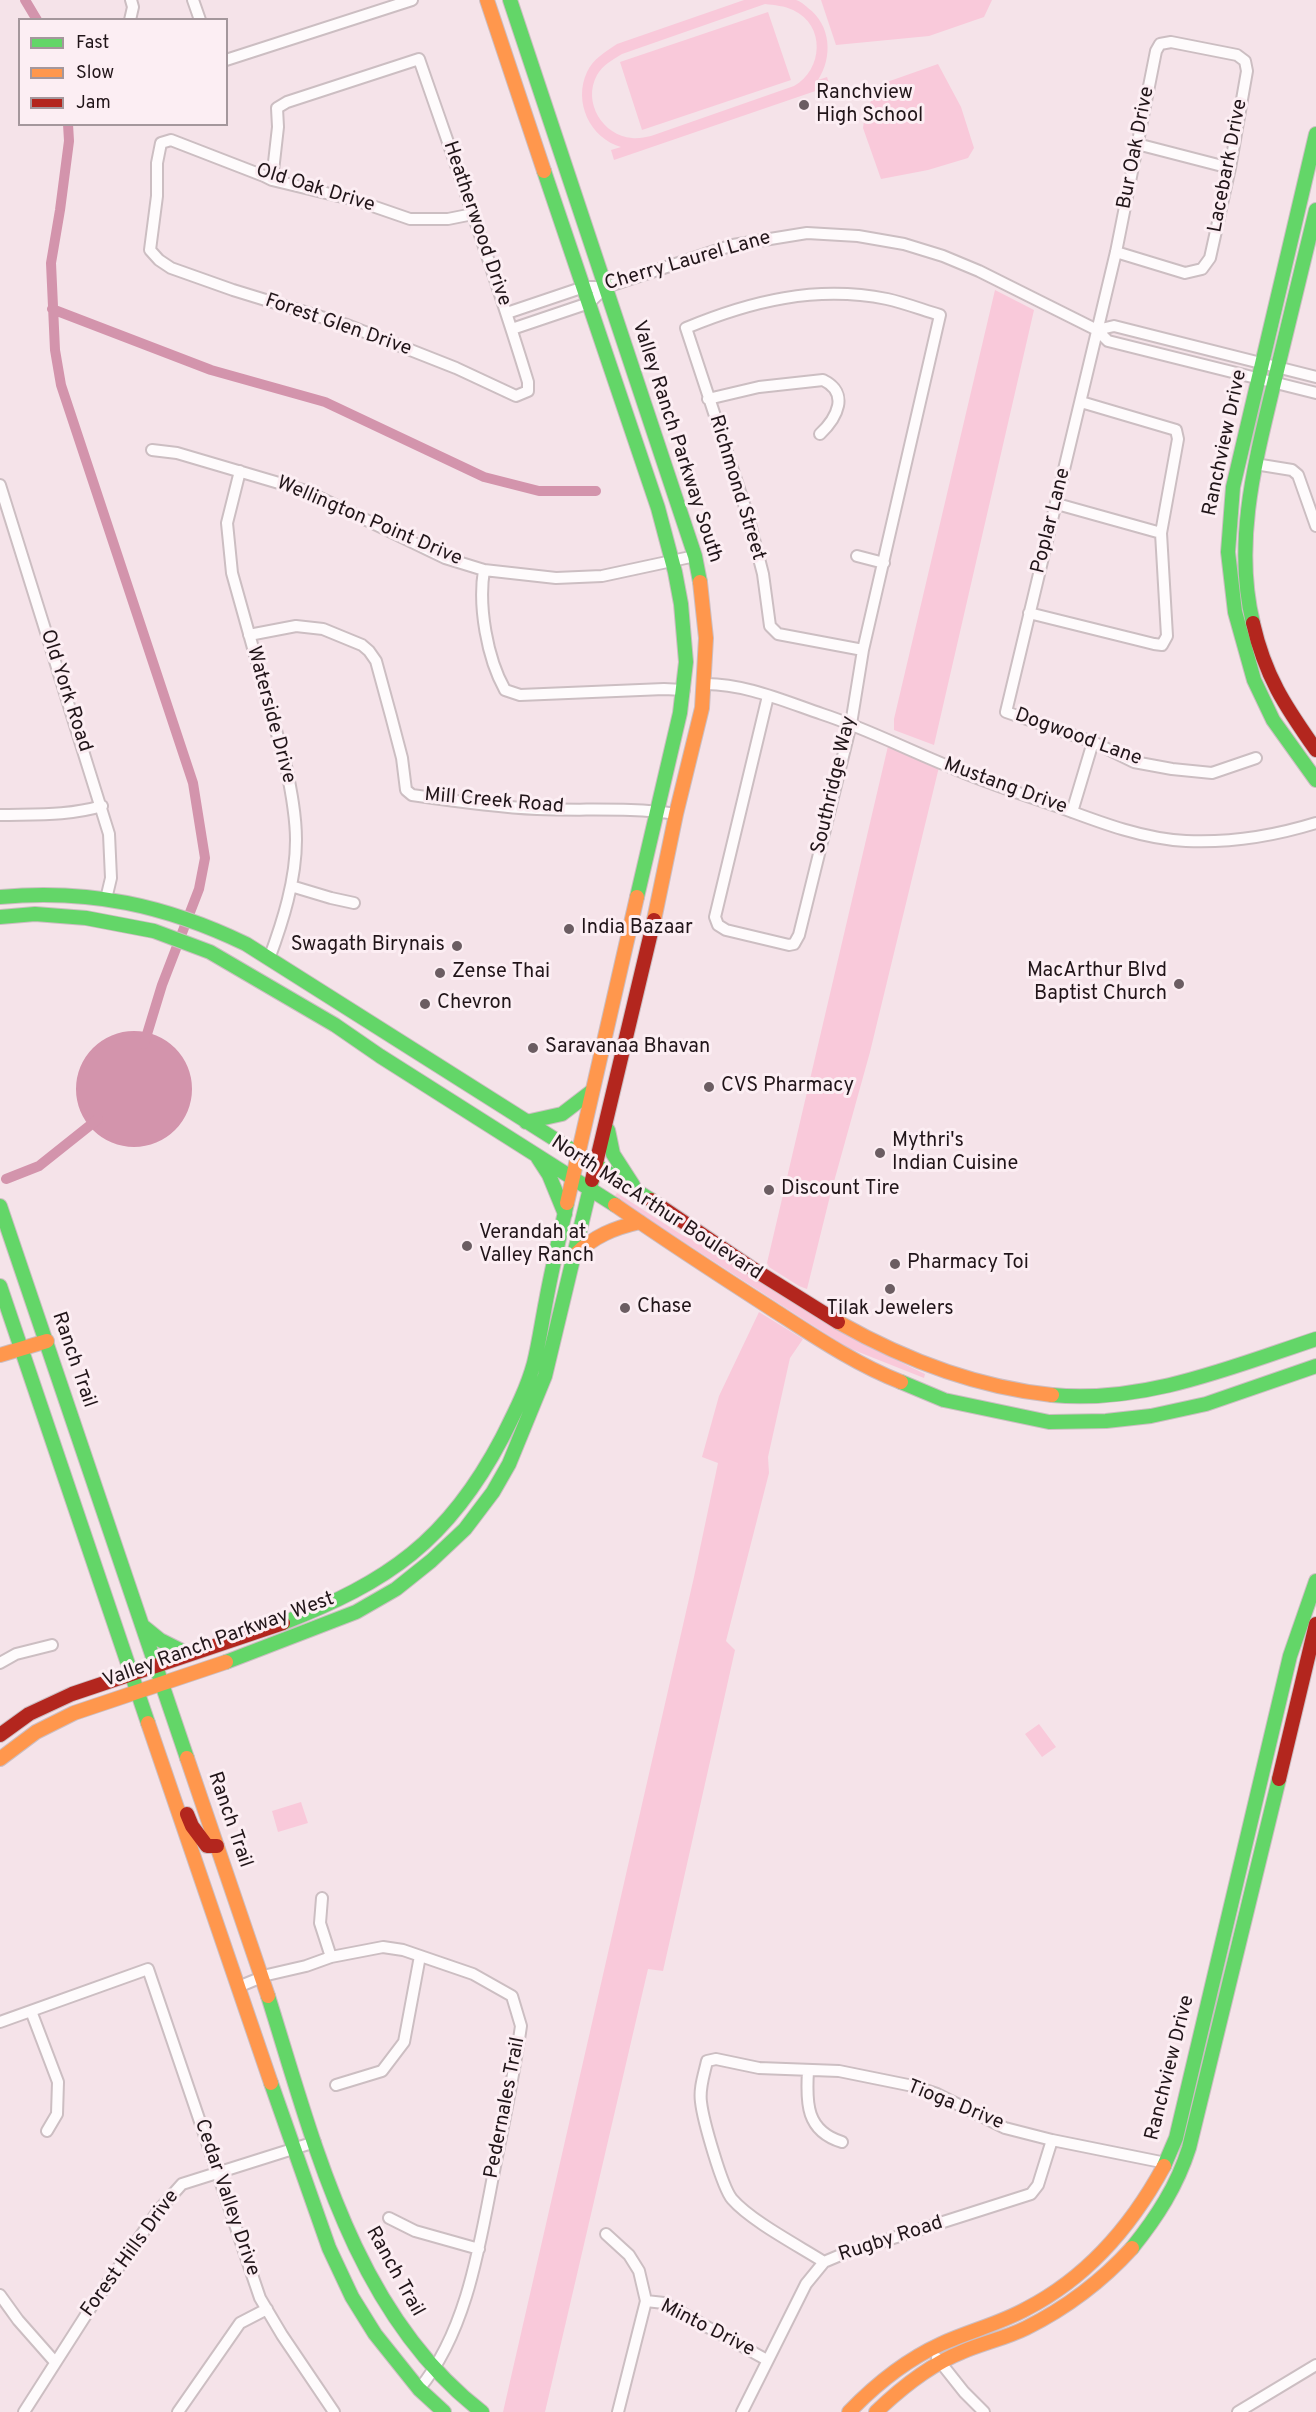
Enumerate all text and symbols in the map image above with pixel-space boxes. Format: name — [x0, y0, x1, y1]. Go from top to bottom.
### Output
legend — [18, 18, 228, 126]
text: Fast — [76, 32, 109, 55]
text: Slow — [76, 62, 114, 85]
place label: Ranchview High School — [816, 82, 923, 129]
street label: Bur Oak Drive — [1113, 85, 1161, 211]
text: Jam — [76, 92, 111, 115]
street label: Lacebark Drive — [1204, 97, 1254, 235]
marker: Ranchview High School — [797, 98, 811, 112]
street label: Heatherwood Drive — [437, 138, 515, 310]
street label: Old Oak Drive — [253, 160, 377, 218]
street label: Cherry Laurel Lane — [602, 227, 774, 297]
street label: Forest Glen Drive — [262, 290, 414, 362]
street label: Valley Ranch Parkway South — [625, 318, 727, 566]
street label: Ranchview Drive — [1199, 368, 1253, 518]
street label: Richmond Street — [702, 412, 770, 564]
street label: Poplar Lane — [1027, 466, 1077, 576]
street label: Wellington Point Drive — [273, 472, 465, 572]
street label: Old York Road — [34, 627, 96, 755]
street label: Waterside Drive — [240, 644, 300, 786]
street label: Dogwood Lane — [1011, 704, 1145, 772]
street label: Southridge Way — [807, 714, 863, 856]
street label: Mustang Drive — [940, 754, 1070, 820]
street label: Mill Creek Road — [423, 784, 565, 820]
place label: India Bazaar — [581, 917, 693, 941]
marker: India Bazaar — [562, 922, 576, 936]
place label: Swagath Birynais — [291, 934, 445, 958]
marker: Swagath Birynais — [450, 939, 464, 953]
place label: MacArthur Blvd Baptist Church — [1027, 960, 1167, 1007]
place label: Zense Thai — [452, 961, 550, 985]
marker: Zense Thai — [433, 966, 447, 980]
marker: MacArthur Blvd Baptist Church — [1172, 977, 1186, 991]
place label: Chevron — [437, 992, 512, 1016]
marker: Chevron — [418, 997, 432, 1011]
place label: Saravanaa Bhavan — [545, 1036, 710, 1060]
marker: Saravanaa Bhavan — [526, 1041, 540, 1055]
place label: CVS Pharmacy — [721, 1075, 854, 1099]
marker: CVS Pharmacy — [702, 1080, 716, 1094]
place label: Mythri's Indian Cuisine — [892, 1130, 1018, 1177]
street label: North MacArthur Boulevard — [546, 1132, 766, 1286]
marker: Mythri's Indian Cuisine — [873, 1146, 887, 1160]
place label: Discount Tire — [781, 1178, 900, 1202]
marker: Discount Tire — [762, 1183, 776, 1197]
place label: Verandah at Valley Ranch — [479, 1222, 594, 1269]
marker: Verandah at Valley Ranch — [460, 1239, 474, 1253]
place label: Pharmacy Toi — [907, 1252, 1029, 1276]
marker: Pharmacy Toi — [888, 1257, 902, 1271]
marker: Tilak Jewelers — [883, 1282, 897, 1296]
place label: Chase — [637, 1296, 692, 1320]
place label: Tilak Jewelers — [826, 1298, 954, 1322]
marker: Chase — [618, 1301, 632, 1315]
street label: Ranch Trail — [45, 1309, 101, 1411]
street label: Valley Ranch Parkway West — [100, 1588, 338, 1694]
street label: Ranch Trail — [201, 1769, 257, 1871]
street label: Ranchview Drive — [1141, 1993, 1201, 2143]
street label: Pedernales Trail — [481, 2035, 531, 2181]
street label: Tioga Drive — [903, 2076, 1007, 2136]
street label: Cedar Valley Drive — [188, 2116, 264, 2280]
street label: Forest Hills Drive — [77, 2186, 185, 2322]
street label: Rugby Road — [836, 2212, 946, 2268]
street label: Ranch Trail — [359, 2223, 429, 2321]
street label: Minto Drive — [656, 2295, 758, 2363]

